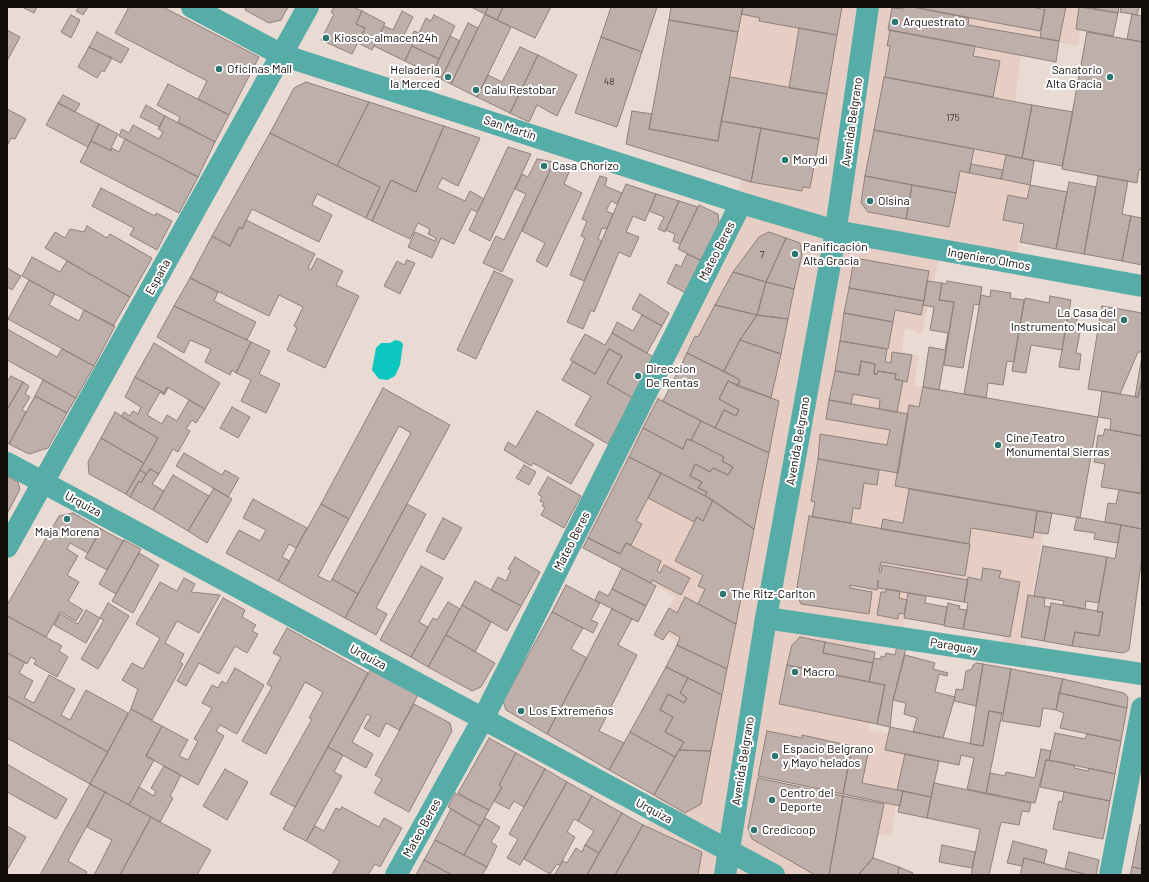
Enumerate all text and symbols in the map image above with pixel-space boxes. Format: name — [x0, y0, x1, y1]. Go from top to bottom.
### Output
place label: Arquestrato — [903, 15, 965, 29]
marker: Arquestrato — [890, 17, 900, 27]
place label: Kiosco-almacen24h — [334, 31, 438, 45]
marker: Kiosco-almacen24h — [321, 33, 331, 43]
place label: Oficinas Mall — [227, 62, 292, 76]
place label: Heladeria la Merced — [390, 63, 440, 91]
place label: Sanatorio Alta Gracia — [1046, 63, 1102, 91]
marker: Oficinas Mall — [214, 64, 224, 74]
marker: Heladeria la Merced — [443, 72, 453, 82]
marker: Sanatorio Alta Gracia — [1105, 72, 1115, 82]
house number: 48 — [604, 76, 614, 88]
street label: Avenida Belgrano — [839, 76, 865, 168]
place label: Calu Restobar — [484, 83, 556, 97]
marker: Calu Restobar — [471, 85, 481, 95]
house number: 175 — [946, 112, 960, 124]
street label: San Martín — [482, 113, 538, 143]
place label: Morydi — [793, 153, 828, 167]
marker: Morydi — [780, 155, 790, 165]
place label: Casa Chorizo — [552, 159, 619, 173]
marker: Casa Chorizo — [539, 161, 549, 171]
place label: Olsina — [878, 194, 910, 208]
marker: Olsina — [865, 196, 875, 206]
street label: Mateo Beres — [696, 219, 738, 283]
place label: Panificación Alta Gracia — [803, 240, 868, 268]
street label: Ingeniero Olmos — [946, 245, 1032, 273]
house number: 7 — [760, 249, 764, 261]
marker: Panificación Alta Gracia — [790, 249, 800, 259]
street label: España — [142, 257, 174, 297]
place label: La Casa del Instrumento Musical — [1011, 306, 1116, 334]
marker: La Casa del Instrumento Musical — [1119, 315, 1129, 325]
place label: Direccion De Rentas — [646, 362, 699, 390]
marker: Direccion De Rentas — [633, 371, 643, 381]
street label: Avenida Belgrano — [783, 395, 813, 487]
place label: Cine Teatro Monumental Sierras — [1006, 431, 1109, 459]
marker: Cine Teatro Monumental Sierras — [993, 440, 1003, 450]
street label: Urquiza — [62, 488, 104, 520]
street label: Mateo Beres — [551, 509, 593, 573]
marker: Maja Morena — [62, 514, 72, 524]
place label: Maja Morena — [35, 525, 99, 539]
place label: The Ritz-Carlton — [731, 587, 816, 601]
marker: The Ritz-Carlton — [718, 589, 728, 599]
street label: Paraguay — [929, 635, 979, 657]
street label: Urquiza — [347, 641, 389, 673]
place label: Macro — [803, 665, 835, 679]
marker: Macro — [790, 667, 800, 677]
place label: Los Extremeños — [529, 704, 614, 718]
marker: Los Extremeños — [516, 706, 526, 716]
street label: Avenida Belgrano — [729, 715, 757, 807]
place label: Espacio Belgrano y Mayo helados — [783, 742, 874, 770]
marker: Espacio Belgrano y Mayo helados — [770, 751, 780, 761]
place label: Centro del Deporte — [780, 786, 833, 814]
street label: Urquiza — [633, 795, 675, 827]
marker: Centro del Deporte — [767, 795, 777, 805]
street label: Mateo Beres — [400, 796, 444, 860]
place label: Credicoop — [762, 823, 816, 837]
marker: Credicoop — [749, 825, 759, 835]

